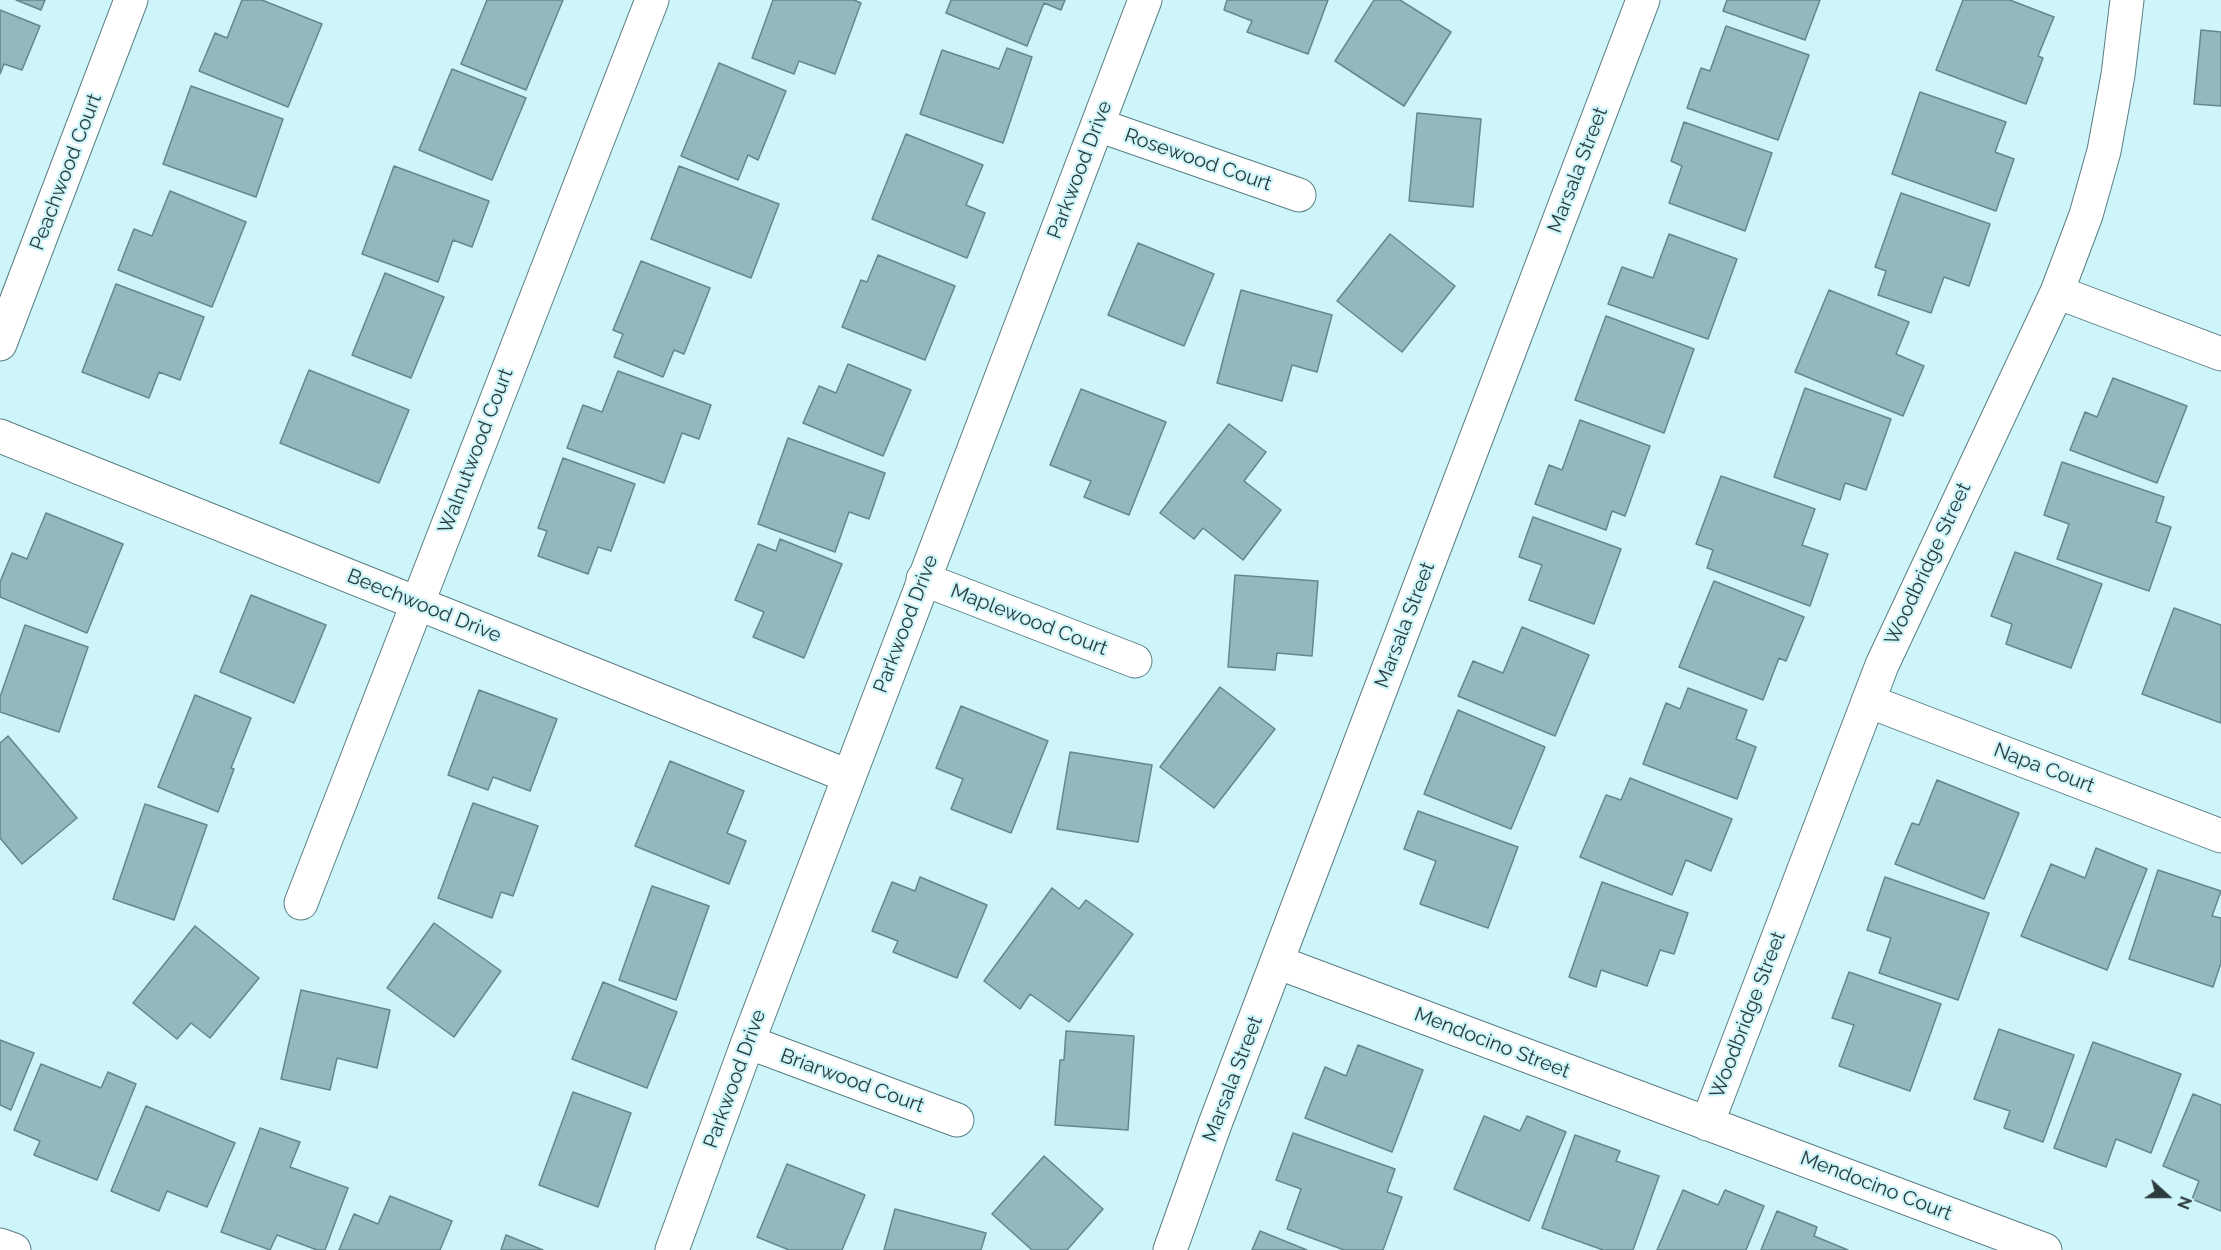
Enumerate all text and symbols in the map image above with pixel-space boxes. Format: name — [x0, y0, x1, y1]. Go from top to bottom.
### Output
street label: Peachwood Court — [25, 90, 107, 254]
street label: Parkwood Drive — [1043, 98, 1117, 242]
street label: Marsala Street — [1543, 104, 1613, 236]
street label: Rosewood Court — [1121, 124, 1275, 196]
street label: Walnutwood Court — [433, 365, 519, 537]
street label: Woodbridge Street — [1880, 479, 1976, 649]
street label: Parkwood Drive — [869, 552, 943, 696]
street label: Marsala Street — [1370, 559, 1440, 691]
street label: Beechwood Drive — [343, 564, 505, 648]
street label: Maplewood Court — [947, 579, 1111, 661]
street label: Napa Court — [1990, 738, 2098, 798]
street label: Woodbridge Street — [1705, 928, 1791, 1102]
street label: Mendocino Street — [1411, 1002, 1573, 1084]
street label: Parkwood Drive — [699, 1006, 771, 1152]
street label: Marsala Street — [1198, 1013, 1268, 1145]
street label: Briarwood Court — [777, 1044, 927, 1118]
street label: Mendocino Court — [1797, 1146, 1955, 1226]
north arrow — [2137, 1166, 2197, 1226]
text: N — [2173, 1194, 2195, 1212]

